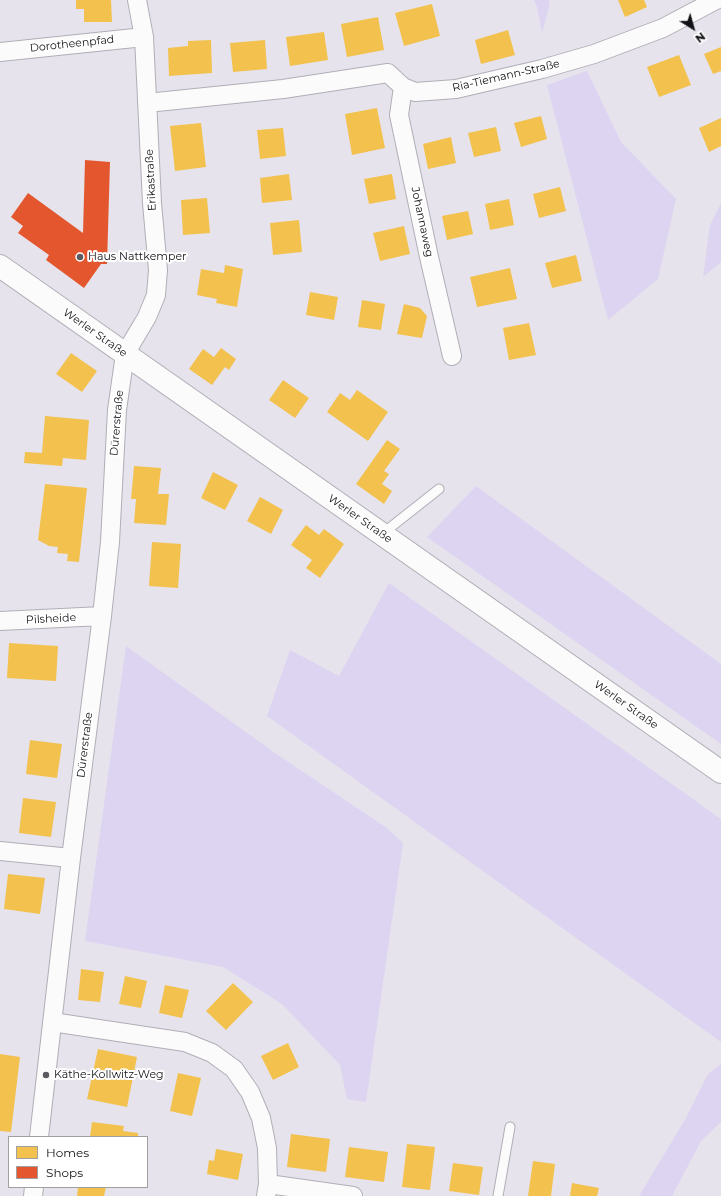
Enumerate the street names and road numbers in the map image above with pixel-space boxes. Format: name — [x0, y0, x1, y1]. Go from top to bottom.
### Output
street label: Dorotheenpfad — [29, 33, 115, 55]
street label: Ria-Tiemann-Straße — [451, 57, 561, 95]
street label: Erikastraße — [143, 149, 159, 211]
street label: Johannaweg — [408, 186, 436, 258]
street label: Werler Straße — [60, 306, 130, 360]
street label: Dürerstraße — [108, 390, 126, 456]
street label: Werler Straße — [325, 492, 395, 546]
street label: Pilsheide — [26, 611, 76, 627]
street label: Werler Straße — [591, 678, 661, 732]
street label: Dürerstraße — [74, 711, 96, 779]

